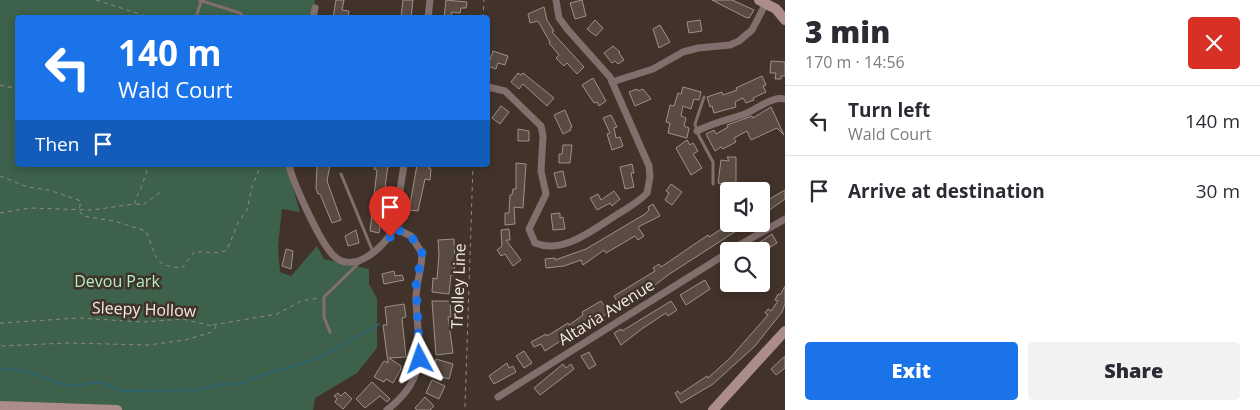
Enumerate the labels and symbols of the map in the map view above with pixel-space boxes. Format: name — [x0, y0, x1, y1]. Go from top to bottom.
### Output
pin — [369, 186, 411, 237]
street label: Trolley Line — [446, 243, 470, 329]
park label: Devou Park — [74, 270, 160, 292]
street label: Altavia Avenue — [554, 274, 658, 350]
street label: Sleepy Hollow — [92, 296, 197, 322]
position arrow — [393, 332, 445, 384]

